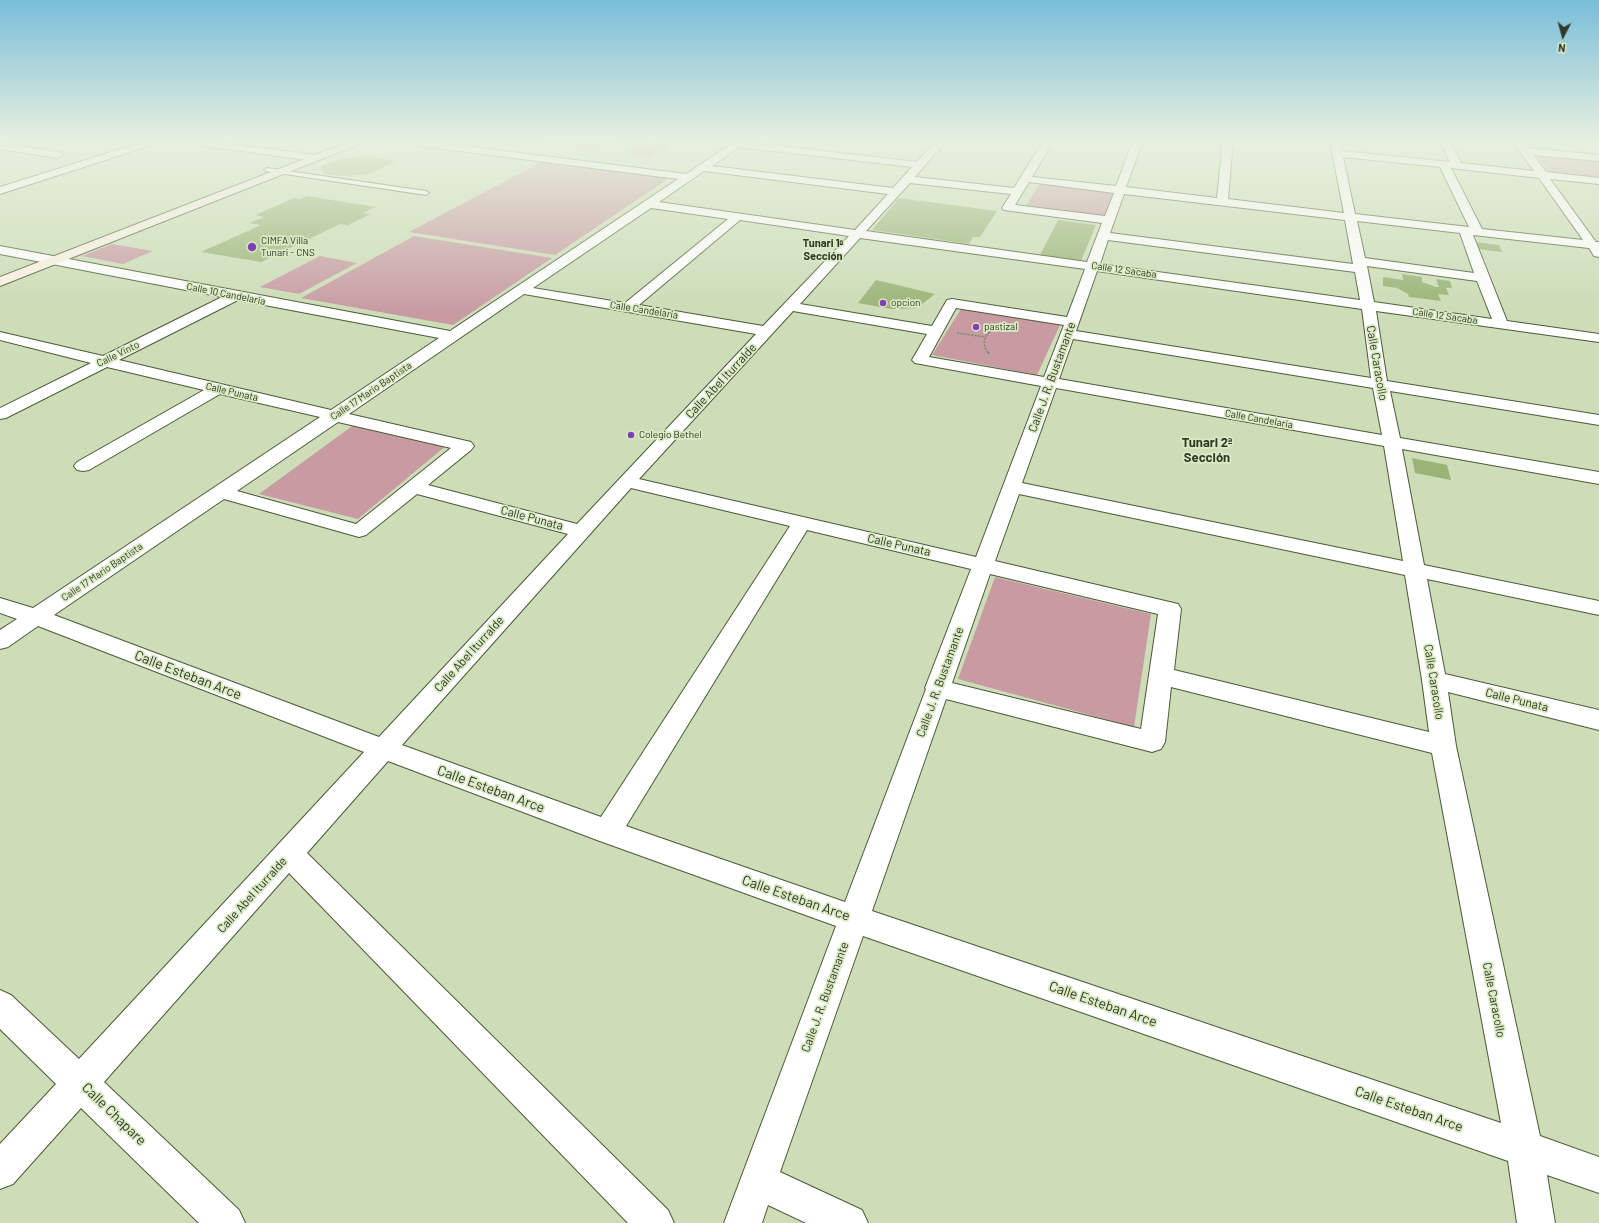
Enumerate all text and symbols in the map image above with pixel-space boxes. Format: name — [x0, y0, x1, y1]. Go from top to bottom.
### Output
north arrow — [1543, 16, 1583, 56]
text: N — [1557, 42, 1566, 55]
place label: CIMFA Villa Tunari - CNS — [261, 235, 315, 258]
district label: Tunari 1ª Sección — [803, 236, 843, 262]
marker: CIMFA Villa Tunari - CNS — [246, 241, 258, 253]
street label: Calle 12 Sacaba — [1091, 259, 1157, 281]
street label: Calle 10 Candelaria — [186, 280, 266, 308]
place label: opcion — [891, 297, 920, 309]
marker: opcion — [878, 298, 888, 308]
street label: Calle Candelaria — [609, 299, 679, 321]
street label: Calle 12 Sacaba — [1412, 305, 1478, 327]
street label: Calle J. R. Bustamante — [1025, 320, 1079, 434]
place label: pastizal — [984, 321, 1017, 333]
marker: pastizal — [971, 322, 981, 332]
street label: Calle Caracollo — [1363, 324, 1391, 402]
street label: Calle Vinto — [95, 339, 141, 369]
street label: Calle Abel Iturralde — [683, 340, 759, 422]
street label: Calle 17 Mario Baptista — [328, 359, 414, 423]
street label: Calle Punata — [205, 380, 259, 404]
street label: Calle Candelaria — [1224, 407, 1294, 431]
place label: Colegio Bethel — [639, 429, 702, 441]
marker: Colegio Bethel — [626, 430, 636, 440]
district label: Tunari 2ª Sección — [1182, 435, 1232, 466]
street label: Calle Punata — [499, 503, 565, 533]
street label: Calle Punata — [866, 531, 932, 559]
street label: Calle 17 Mario Baptista — [59, 540, 145, 604]
street label: Calle Abel Iturralde — [431, 613, 507, 695]
street label: Calle J. R. Bustamante — [913, 625, 967, 739]
street label: Calle Caracollo — [1421, 643, 1447, 721]
street label: Calle Esteban Arce — [132, 647, 244, 703]
street label: Calle Punata — [1484, 685, 1550, 715]
street label: Calle Esteban Arce — [435, 762, 547, 816]
street label: Calle Abel Iturralde — [214, 854, 290, 936]
street label: Calle Esteban Arce — [740, 872, 852, 924]
street label: Calle J. R. Bustamante — [798, 940, 852, 1054]
street label: Calle Caracollo — [1480, 961, 1508, 1039]
street label: Calle Esteban Arce — [1047, 978, 1159, 1030]
street label: Calle Chapare — [78, 1079, 150, 1149]
street label: Calle Esteban Arce — [1353, 1083, 1465, 1135]

